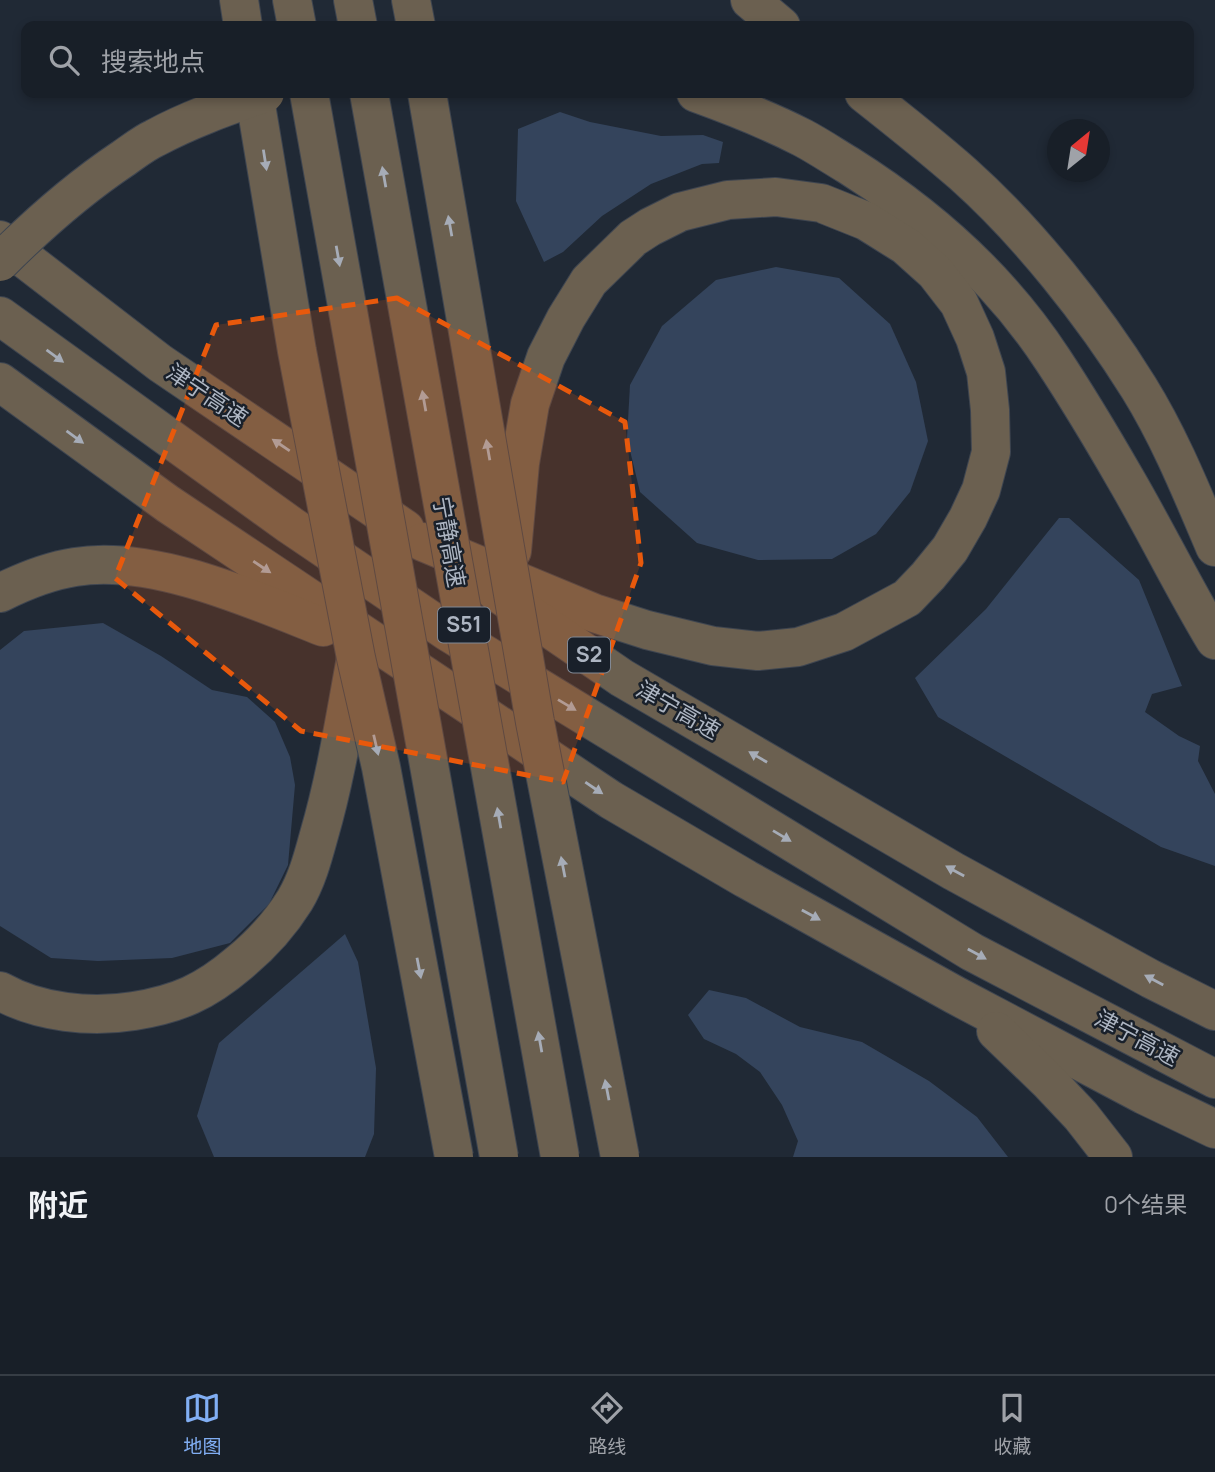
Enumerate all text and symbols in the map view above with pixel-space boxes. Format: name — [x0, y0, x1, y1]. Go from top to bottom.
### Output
search box — [21, 21, 1194, 98]
icon: search — [45, 41, 83, 79]
text: 搜索地点 — [101, 43, 205, 79]
north arrow — [1047, 119, 1110, 182]
one-way arrow — [260, 149, 271, 171]
one-way arrow — [379, 166, 390, 188]
one-way arrow — [444, 215, 455, 237]
one-way arrow — [333, 245, 344, 267]
one-way arrow — [46, 349, 64, 363]
street label: 津宁高速 — [160, 355, 255, 433]
one-way arrow — [418, 390, 429, 412]
one-way arrow — [66, 430, 84, 444]
one-way arrow — [272, 438, 290, 452]
one-way arrow — [482, 439, 493, 461]
street label: 宁静高速 — [426, 494, 474, 590]
one-way arrow — [252, 560, 272, 573]
road number: S51 — [438, 608, 490, 642]
road number: S2 — [568, 638, 610, 672]
street label: 津宁高速 — [631, 672, 726, 746]
one-way arrow — [558, 698, 577, 711]
one-way arrow — [371, 734, 382, 756]
one-way arrow — [748, 751, 767, 763]
one-way arrow — [584, 781, 603, 794]
one-way arrow — [493, 807, 504, 829]
one-way arrow — [773, 830, 792, 842]
one-way arrow — [558, 856, 569, 878]
one-way arrow — [945, 865, 964, 877]
one-way arrow — [802, 909, 821, 921]
one-way arrow — [967, 948, 986, 960]
one-way arrow — [414, 957, 425, 979]
one-way arrow — [1144, 975, 1164, 986]
street label: 津宁高速 — [1089, 1001, 1186, 1073]
one-way arrow — [534, 1031, 545, 1053]
one-way arrow — [601, 1079, 612, 1101]
text: 附近 — [28, 1184, 88, 1225]
text: 0个结果 — [1104, 1188, 1187, 1220]
tab: 地图 — [183, 1389, 222, 1459]
tab: 路线 — [588, 1389, 627, 1459]
tab: 收藏 — [993, 1389, 1032, 1459]

